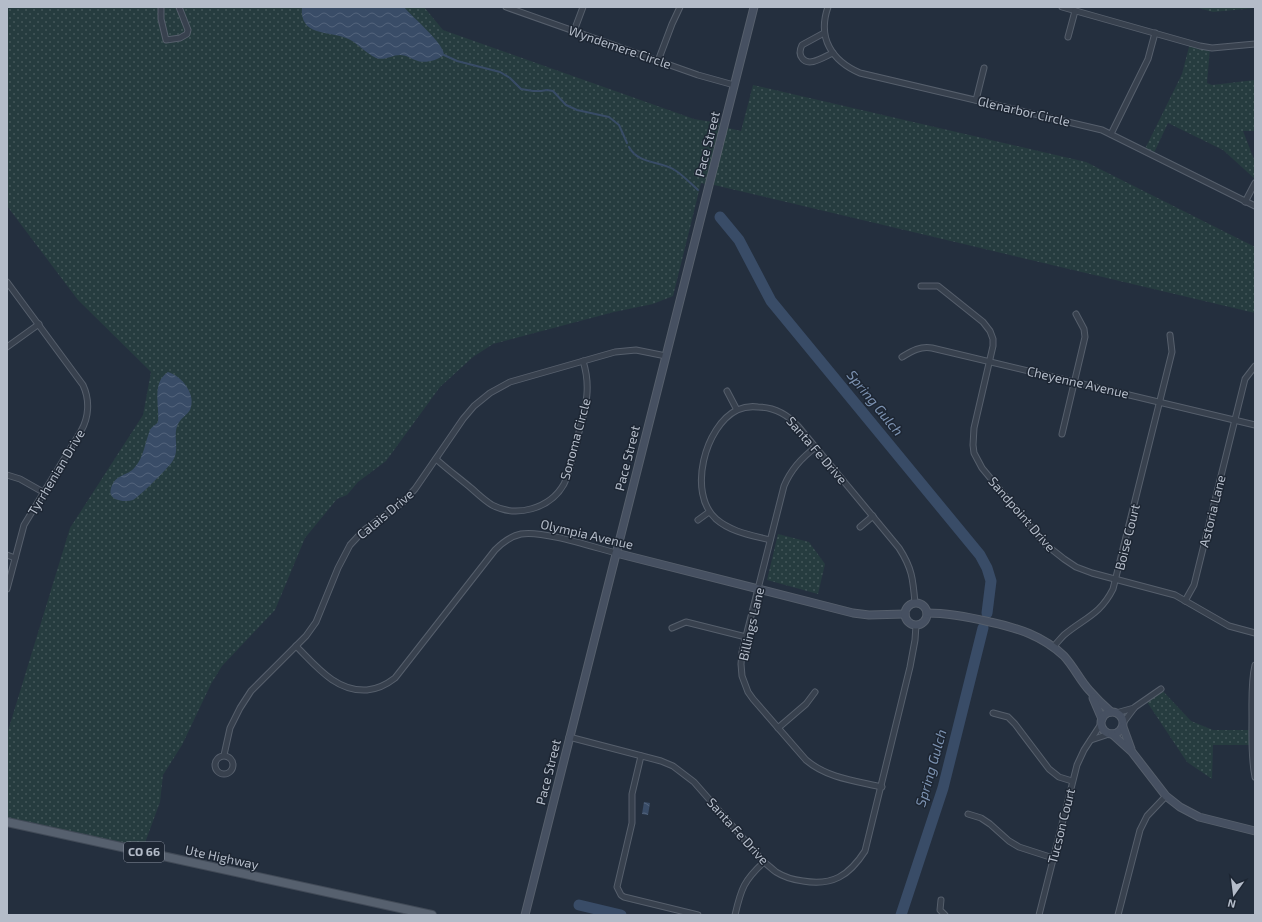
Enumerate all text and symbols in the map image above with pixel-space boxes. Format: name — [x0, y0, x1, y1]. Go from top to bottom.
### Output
street label: Wyndemere Circle — [567, 22, 673, 72]
street label: Glenarbor Circle — [976, 93, 1072, 129]
street label: Pace Street — [691, 110, 723, 178]
street label: Cheyenne Avenue — [1026, 363, 1130, 401]
water label: Spring Gulch — [844, 366, 907, 439]
street label: Sonoma Circle — [556, 396, 594, 482]
street label: Santa Fe Drive — [783, 413, 851, 487]
street label: Pace Street — [611, 424, 643, 492]
street label: Tyrrhenian Drive — [24, 426, 88, 518]
street label: Sandpoint Drive — [985, 473, 1059, 555]
street label: Astoria Lane — [1195, 473, 1229, 549]
street label: Calais Drive — [353, 486, 417, 542]
street label: Boise Court — [1111, 502, 1143, 572]
street label: Olympia Avenue — [539, 516, 635, 552]
street label: Billings Lane — [735, 586, 767, 662]
water label: Spring Gulch — [911, 727, 950, 809]
street label: Pace Street — [532, 738, 564, 806]
street label: Tucson Court — [1044, 787, 1078, 865]
street label: Santa Fe Drive — [704, 794, 772, 868]
street label: Ute Highway — [184, 841, 260, 873]
road number: CO 66 — [124, 842, 164, 862]
north arrow — [1214, 874, 1254, 914]
text: N — [1226, 897, 1237, 911]

